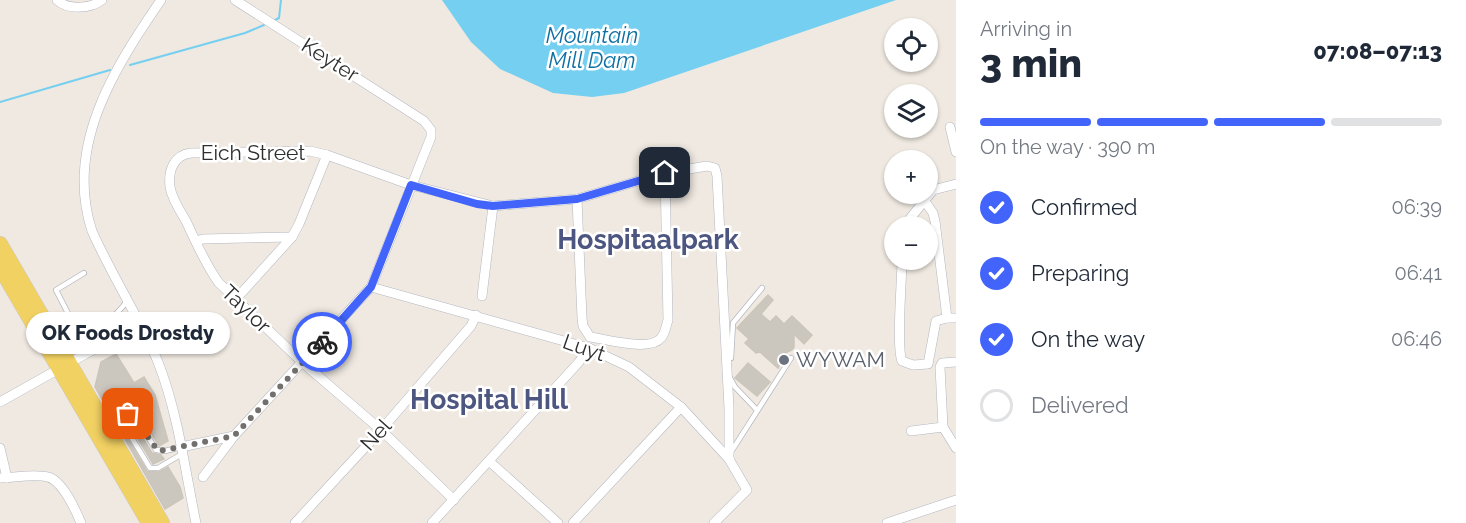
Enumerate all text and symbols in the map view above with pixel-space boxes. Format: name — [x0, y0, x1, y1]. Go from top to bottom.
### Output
text: Arriving in — [980, 17, 1072, 41]
map controls — [884, 18, 938, 270]
button: locate — [884, 18, 938, 72]
water label: Mountain Mill Dam — [546, 22, 638, 73]
street label: Keyter — [297, 32, 364, 87]
text: 07:08–07:13 — [1313, 38, 1442, 64]
text: 3 min — [980, 40, 1082, 86]
button: layers — [884, 84, 938, 138]
text: On the way · 390 m — [980, 135, 1155, 159]
street label: Eich Street — [201, 140, 305, 165]
pin — [639, 147, 690, 198]
button: + — [884, 150, 938, 204]
icon: home — [648, 156, 681, 189]
icon: check — [980, 191, 1013, 224]
text: Confirmed — [1031, 194, 1138, 220]
text: 06:39 — [1392, 195, 1442, 219]
button: − — [884, 216, 938, 270]
district label: Hospitaalpark — [557, 224, 740, 255]
icon: check — [980, 257, 1013, 290]
text: Preparing — [1031, 260, 1129, 286]
text: 06:41 — [1394, 261, 1442, 285]
street label: Taylor — [217, 279, 277, 338]
callout: OK Foods Drostdy — [26, 312, 230, 354]
courier — [292, 312, 352, 372]
text: OK Foods Drostdy — [42, 321, 214, 345]
icon: check — [980, 323, 1013, 356]
icon: bike — [306, 326, 339, 359]
text: On the way — [1031, 326, 1145, 352]
text: 06:46 — [1391, 327, 1442, 351]
street label: Luyt — [560, 329, 609, 366]
place label: WYWAM — [796, 347, 885, 372]
marker: WYWAM — [777, 353, 791, 367]
district label: Hospital Hill — [410, 384, 568, 415]
pin — [102, 388, 153, 439]
text: Delivered — [1031, 392, 1129, 418]
icon: bag — [111, 397, 144, 430]
street label: Nel — [355, 413, 397, 456]

